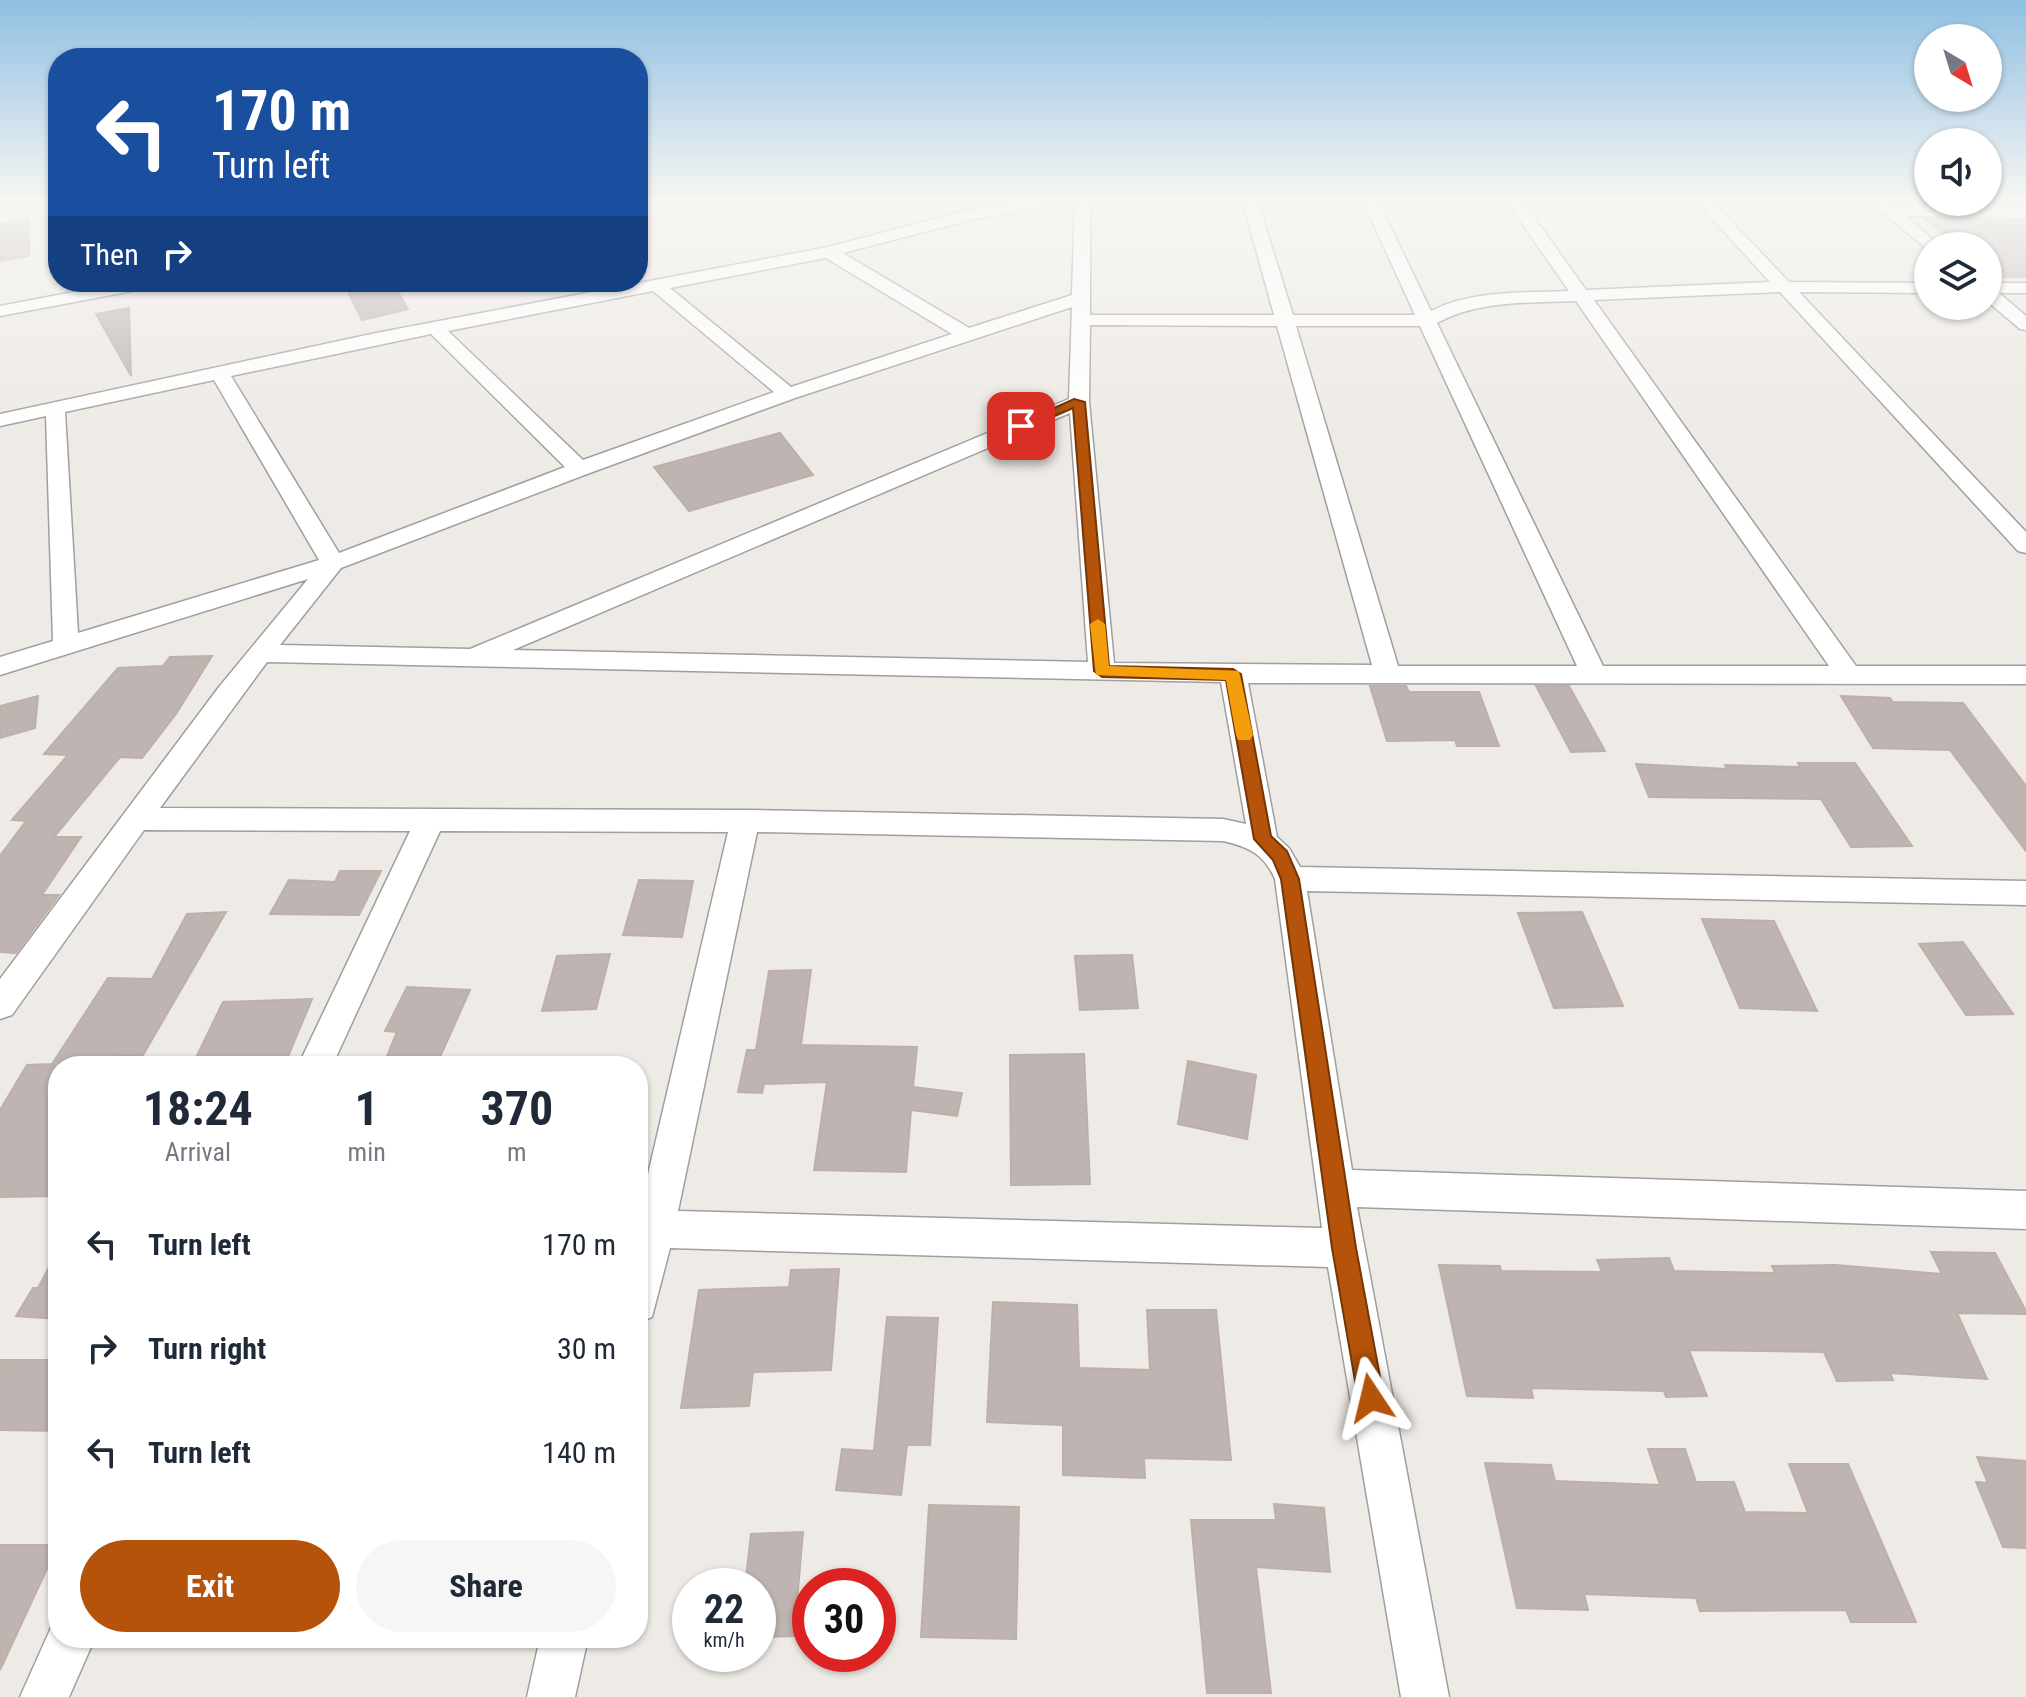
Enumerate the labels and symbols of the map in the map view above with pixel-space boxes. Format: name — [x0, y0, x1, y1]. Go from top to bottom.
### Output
north arrow — [1914, 24, 2002, 112]
pin — [987, 392, 1055, 460]
position arrow — [1329, 1356, 1413, 1440]
speed limit sign: 30 — [792, 1568, 896, 1672]

